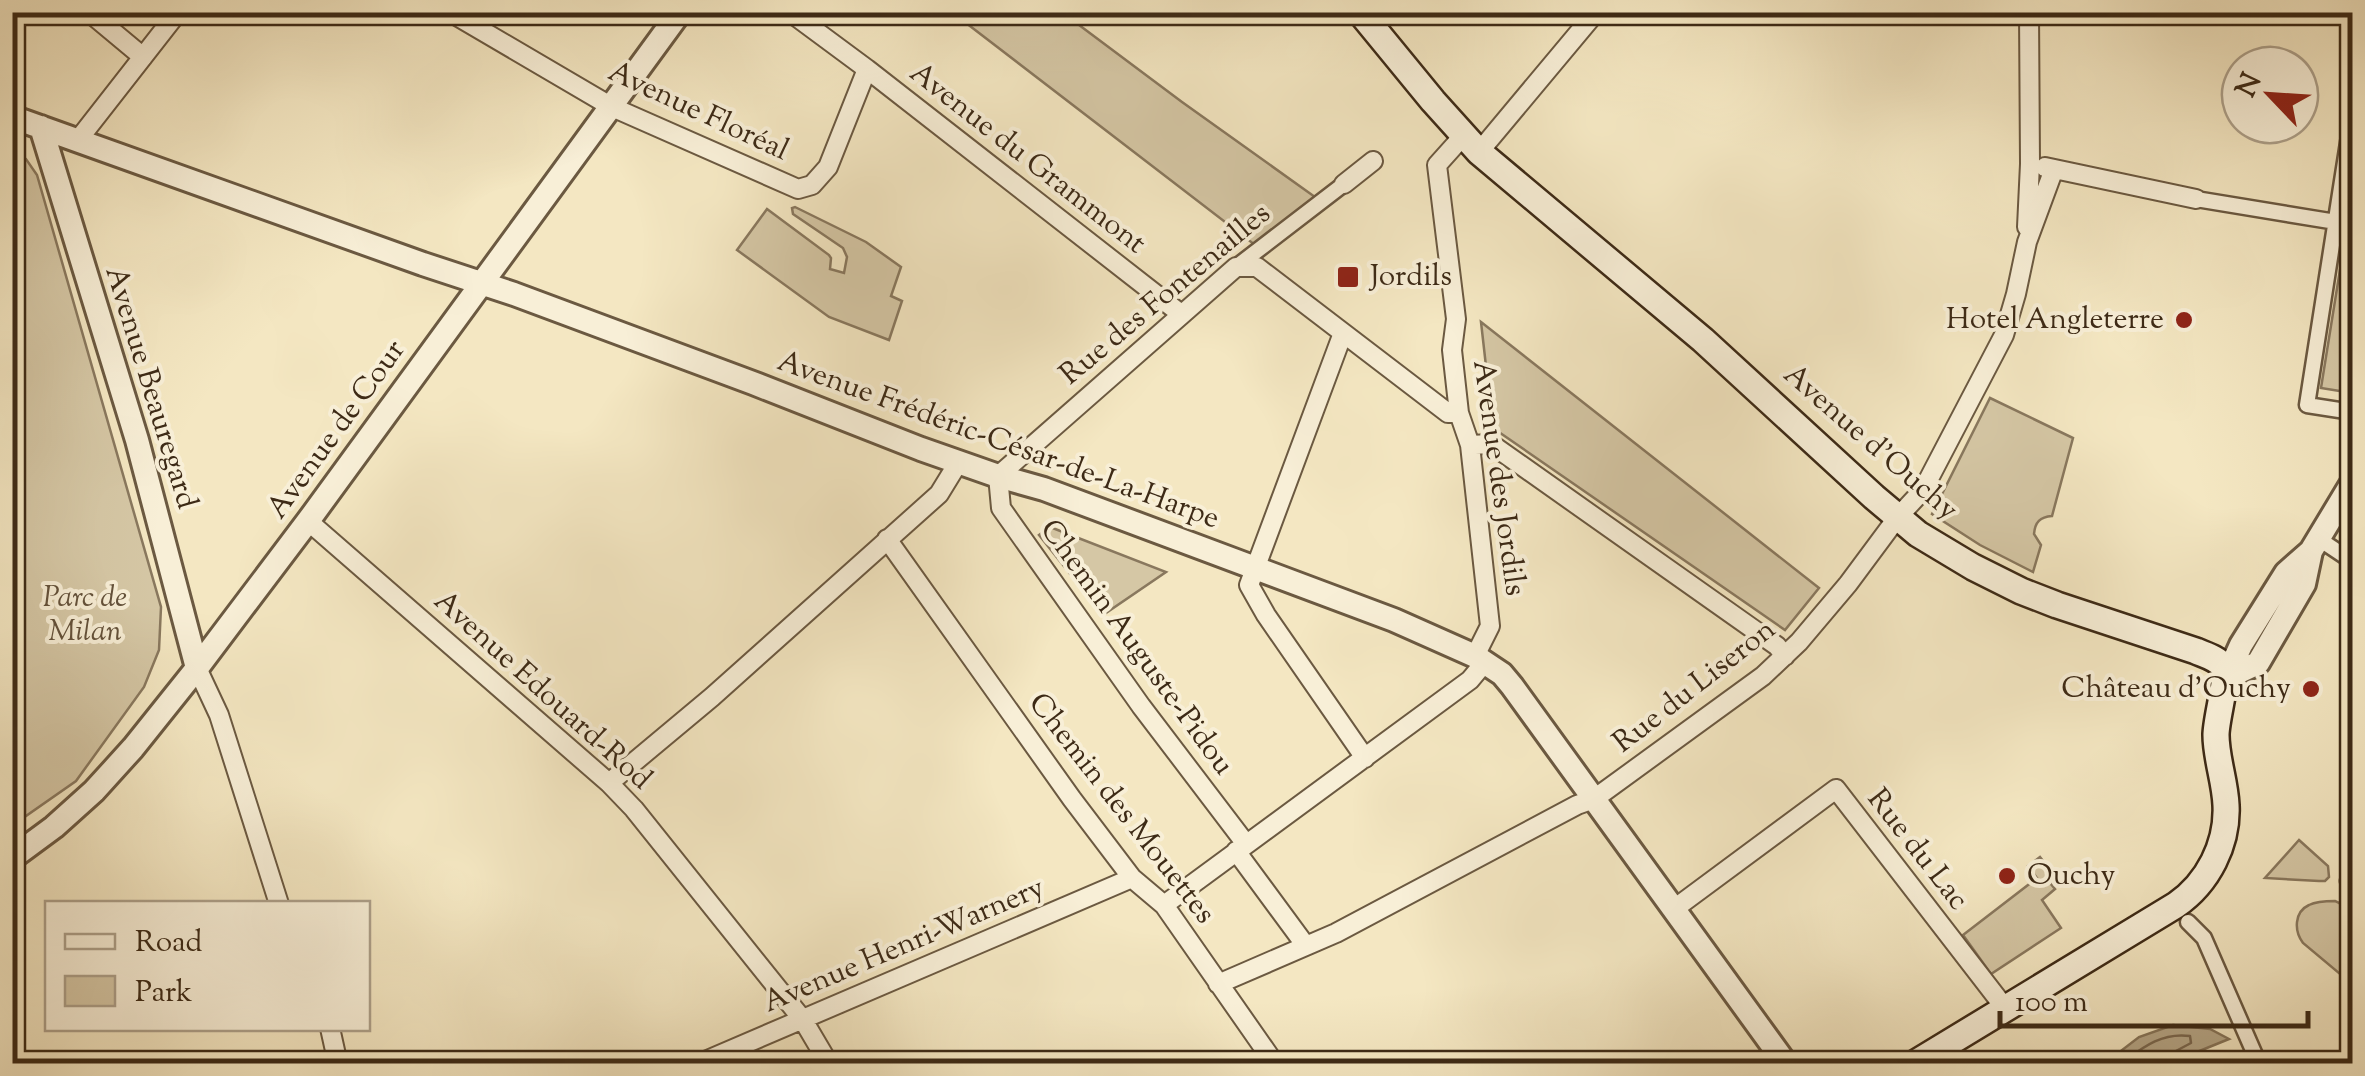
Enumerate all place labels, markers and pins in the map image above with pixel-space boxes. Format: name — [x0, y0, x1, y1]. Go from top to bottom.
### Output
place label: Jordils — [1368, 256, 1452, 299]
marker: Jordils — [1335, 264, 1361, 290]
place label: Hotel Angleterre — [1946, 299, 2164, 342]
marker: Hotel Angleterre — [2173, 309, 2195, 331]
place label: Château d'Ouchy — [2061, 668, 2291, 711]
marker: Château d'Ouchy — [2300, 678, 2322, 700]
place label: Ouchy — [2027, 855, 2116, 898]
marker: Ouchy — [1996, 865, 2018, 887]

